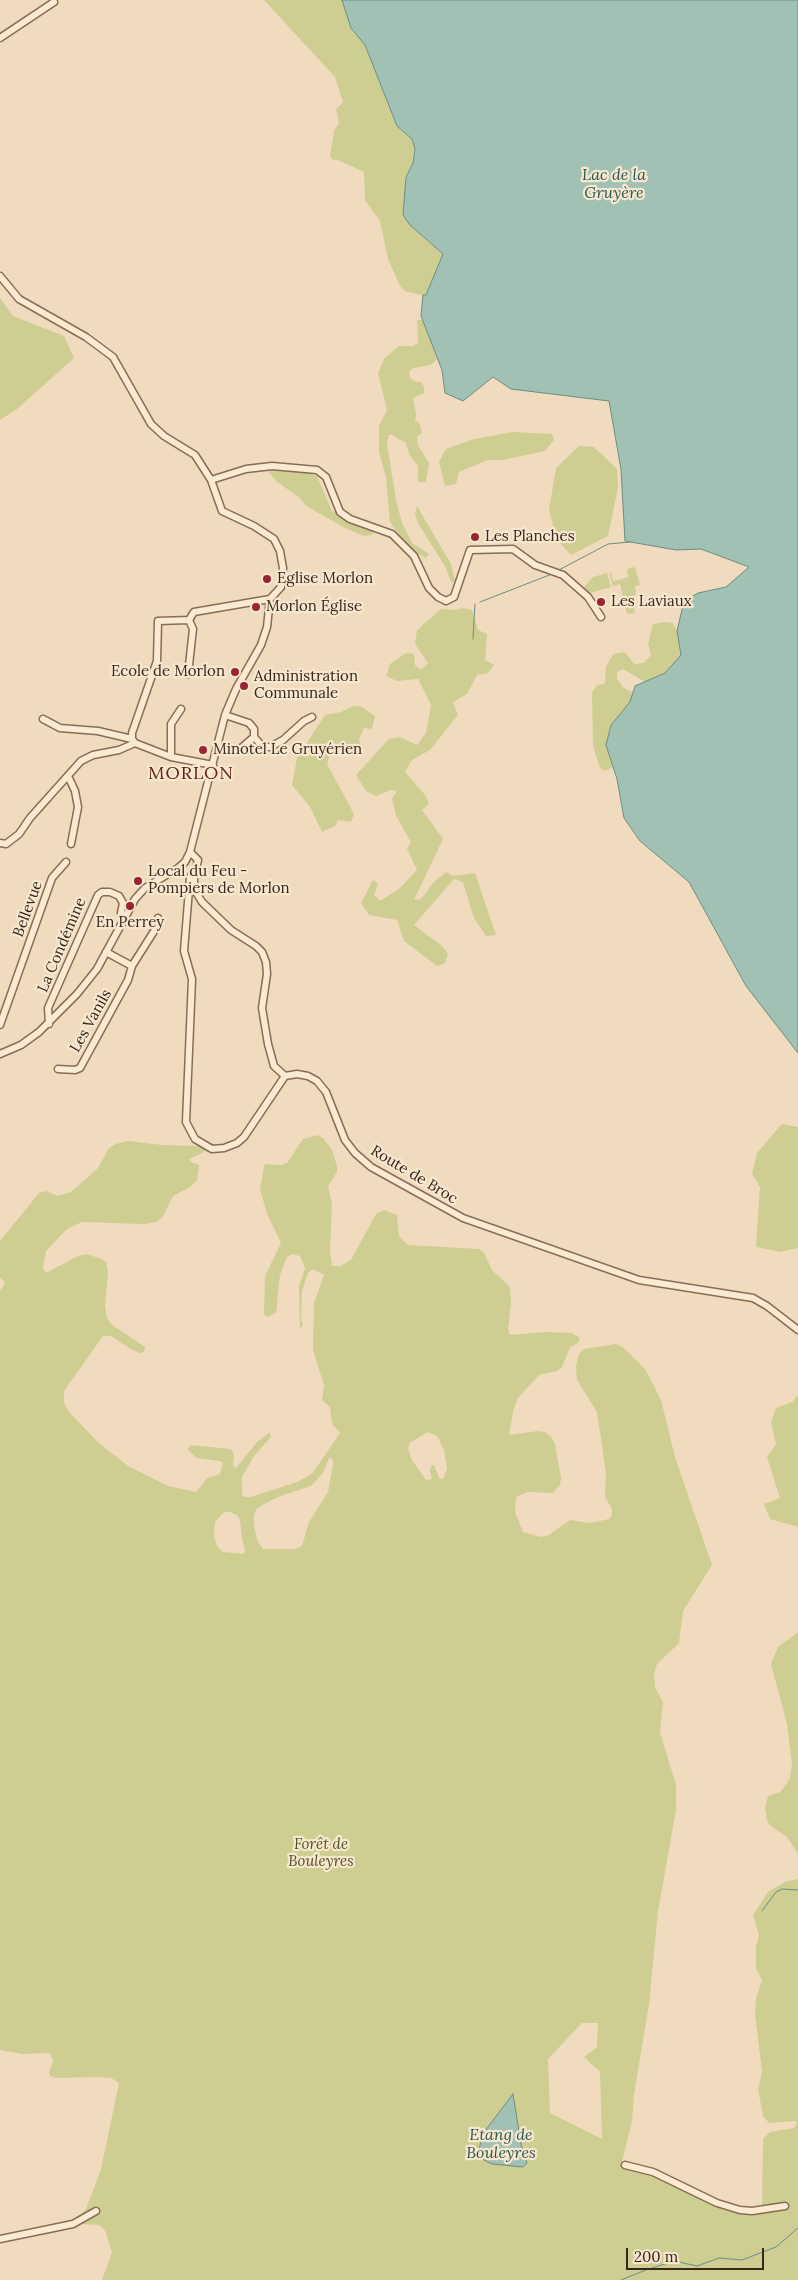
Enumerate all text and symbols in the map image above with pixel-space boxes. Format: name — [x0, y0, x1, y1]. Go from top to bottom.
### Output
water label: Lac de la Gruyère — [582, 165, 646, 203]
place label: Les Planches — [485, 528, 575, 546]
marker: Les Planches — [469, 531, 481, 543]
place label: Eglise Morlon — [277, 570, 373, 588]
marker: Eglise Morlon — [261, 573, 273, 585]
place label: Les Laviaux — [611, 593, 692, 611]
marker: Les Laviaux — [595, 596, 607, 608]
place label: Morlon Église — [266, 598, 362, 616]
marker: Morlon Église — [250, 601, 262, 613]
place label: Ecole de Morlon — [111, 663, 225, 681]
marker: Ecole de Morlon — [229, 666, 241, 678]
place label: Administration Communale — [254, 668, 358, 703]
marker: Administration Communale — [238, 680, 250, 692]
place label: Minotel Le Gruyérien — [213, 741, 362, 759]
marker: Minotel Le Gruyérien — [197, 744, 209, 756]
district label: MORLON — [147, 763, 235, 785]
place label: Local du Feu - Pompiers de Morlon — [148, 863, 290, 898]
marker: Local du Feu - Pompiers de Morlon — [132, 875, 144, 887]
street label: Bellevue — [10, 879, 46, 939]
street label: La Condémine — [34, 895, 90, 995]
marker: En Perrey — [124, 900, 136, 912]
place label: En Perrey — [96, 914, 164, 932]
street label: Les Vanils — [66, 986, 116, 1056]
street label: Route de Broc — [367, 1142, 461, 1208]
park label: Forêt de Bouleyres — [288, 1836, 354, 1871]
water label: Etang de Bouleyres — [466, 2125, 536, 2163]
scale bar — [628, 2238, 766, 2270]
text: 200 m — [634, 2247, 678, 2266]

